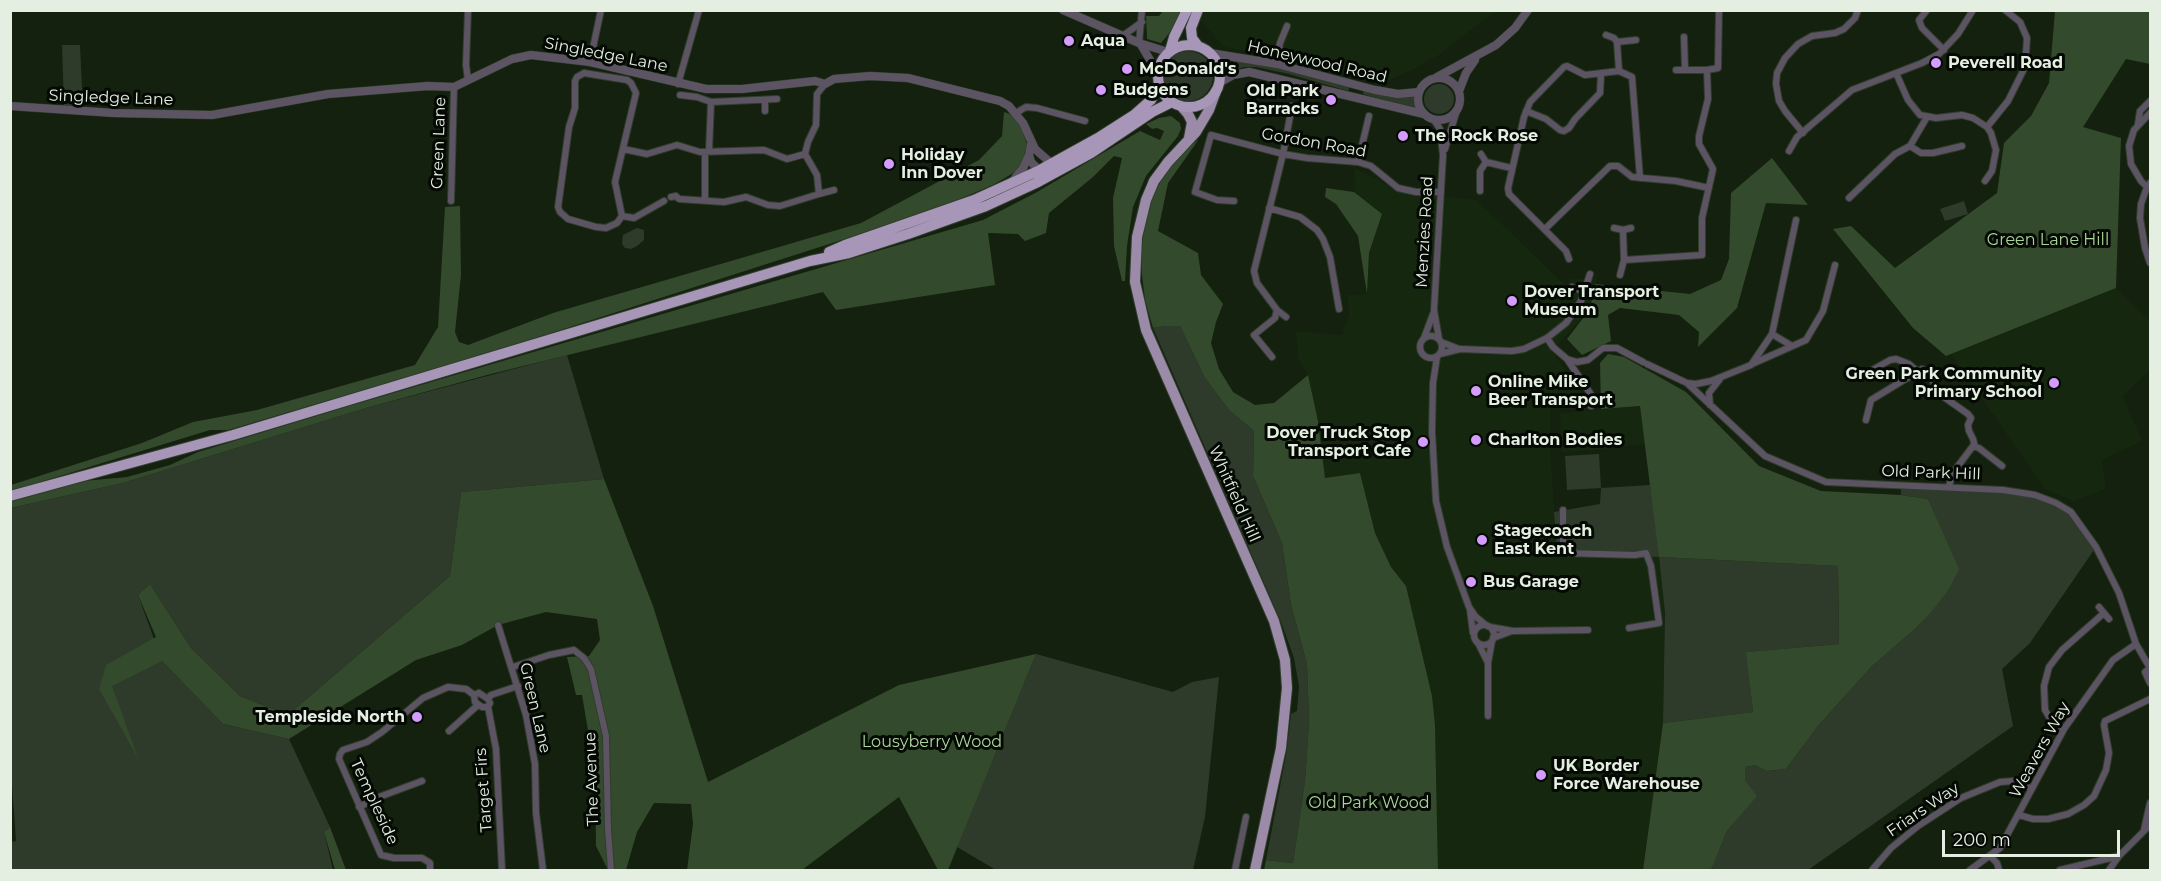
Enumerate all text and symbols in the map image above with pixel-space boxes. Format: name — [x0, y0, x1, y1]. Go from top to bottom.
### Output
place label: Aqua — [1081, 31, 1125, 51]
street label: Singledge Lane — [543, 34, 669, 76]
marker: Aqua — [1062, 34, 1076, 48]
street label: Honeywood Road — [1245, 37, 1389, 87]
place label: Peverell Road — [1948, 53, 2063, 73]
marker: Peverell Road — [1929, 56, 1943, 70]
place label: McDonald's — [1139, 59, 1236, 79]
marker: McDonald's — [1120, 62, 1134, 76]
place label: Budgens — [1113, 80, 1188, 100]
place label: Old Park Barracks — [1246, 81, 1319, 119]
marker: Budgens — [1094, 83, 1108, 97]
street label: Singledge Lane — [48, 86, 174, 110]
marker: Old Park Barracks — [1324, 93, 1338, 107]
street label: Green Lane — [428, 97, 450, 189]
street label: Gordon Road — [1260, 124, 1368, 162]
place label: The Rock Rose — [1415, 126, 1538, 146]
marker: The Rock Rose — [1396, 129, 1410, 143]
place label: Holiday Inn Dover — [901, 145, 983, 183]
marker: Holiday Inn Dover — [882, 157, 896, 171]
street label: Menzies Road — [1412, 176, 1438, 288]
park label: Green Lane Hill — [1987, 230, 2109, 250]
place label: Dover Transport Museum — [1524, 282, 1659, 320]
marker: Dover Transport Museum — [1505, 294, 1519, 308]
place label: Green Park Community Primary School — [1846, 364, 2042, 402]
place label: Online Mike Beer Transport — [1488, 372, 1613, 410]
marker: Green Park Community Primary School — [2047, 376, 2061, 390]
marker: Online Mike Beer Transport — [1469, 384, 1483, 398]
place label: Dover Truck Stop Transport Cafe — [1266, 423, 1411, 461]
place label: Charlton Bodies — [1488, 430, 1622, 450]
marker: Charlton Bodies — [1469, 433, 1483, 447]
marker: Dover Truck Stop Transport Cafe — [1416, 435, 1430, 449]
street label: Whitfield Hill — [1204, 443, 1264, 545]
street label: Old Park Hill — [1881, 462, 1981, 484]
place label: Stagecoach East Kent — [1494, 521, 1592, 559]
marker: Stagecoach East Kent — [1475, 533, 1489, 547]
place label: Bus Garage — [1483, 572, 1579, 592]
marker: Bus Garage — [1464, 575, 1478, 589]
street label: Green Lane — [515, 661, 555, 755]
street label: Weavers Way — [2006, 699, 2074, 801]
place label: Templeside North — [256, 707, 405, 727]
marker: Templeside North — [410, 710, 424, 724]
street label: The Avenue — [581, 732, 603, 826]
park label: Lousyberry Wood — [862, 732, 1002, 752]
street label: Target Firs — [471, 747, 497, 833]
street label: Templeside — [346, 756, 402, 848]
place label: UK Border Force Warehouse — [1553, 756, 1700, 794]
marker: UK Border Force Warehouse — [1534, 768, 1548, 782]
street label: Friars Way — [1883, 779, 1963, 841]
park label: Old Park Wood — [1308, 793, 1430, 813]
scale bar — [1945, 818, 2124, 856]
text: 200 m — [1953, 829, 2011, 851]

